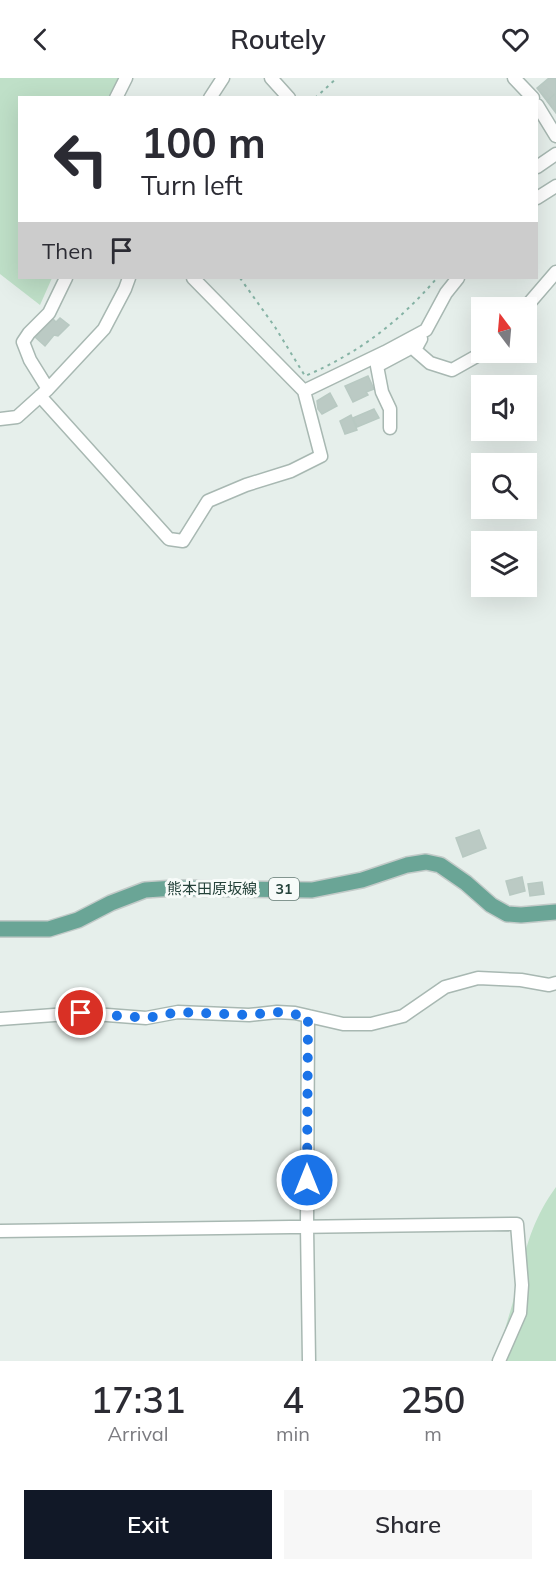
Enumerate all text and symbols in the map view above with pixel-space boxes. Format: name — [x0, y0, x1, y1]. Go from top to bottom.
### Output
text: Routely — [230, 22, 326, 56]
icon: back — [24, 23, 57, 56]
icon: heart — [499, 23, 532, 56]
text: 100 m — [141, 116, 266, 169]
icon: left — [42, 120, 120, 198]
text: Turn left — [141, 168, 243, 202]
icon: arrive — [105, 234, 138, 267]
text: Then — [42, 237, 93, 265]
north arrow — [471, 297, 537, 363]
map controls — [471, 297, 537, 597]
button: sound — [471, 375, 537, 441]
button: search — [471, 453, 537, 519]
button: layers — [471, 531, 537, 597]
road number: 31 — [269, 878, 299, 900]
street label: 熊本田原坂線 — [167, 879, 257, 898]
pin — [55, 987, 106, 1038]
icon: arrive — [64, 996, 97, 1029]
position arrow — [275, 1148, 339, 1212]
text: 17:31 — [91, 1377, 185, 1422]
text: 4 — [282, 1377, 304, 1422]
text: 250 — [401, 1377, 465, 1422]
text: Arrival — [107, 1421, 169, 1446]
text: min — [276, 1421, 310, 1446]
text: m — [424, 1421, 442, 1446]
button: Exit — [24, 1490, 272, 1559]
button: Share — [284, 1490, 532, 1559]

